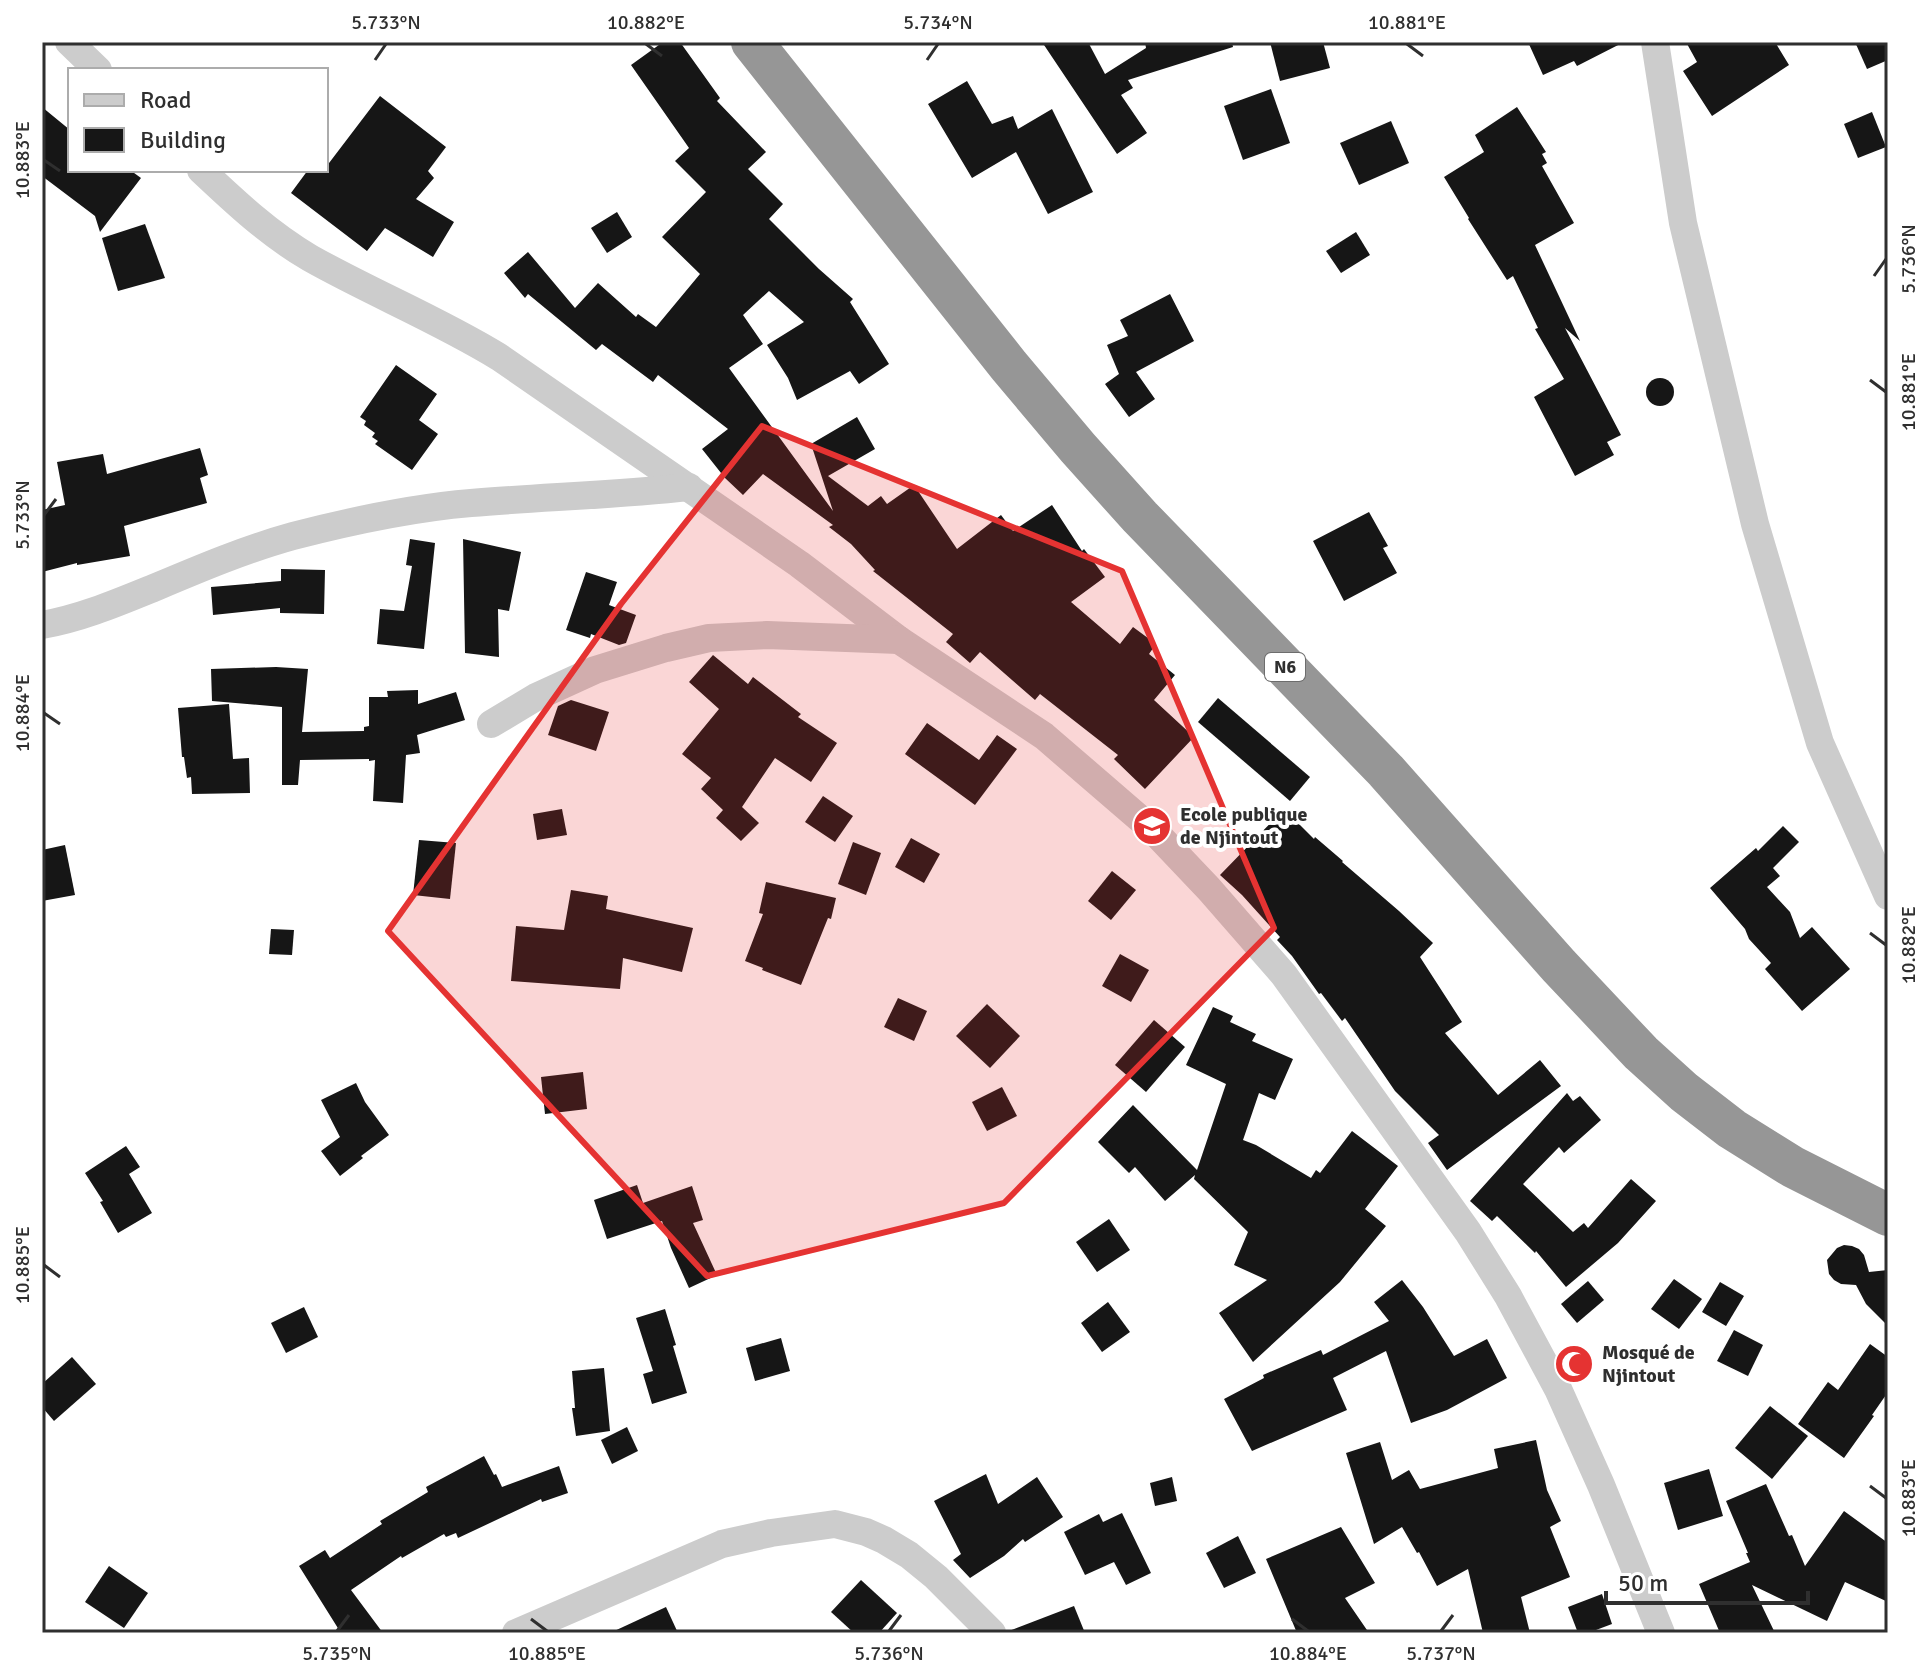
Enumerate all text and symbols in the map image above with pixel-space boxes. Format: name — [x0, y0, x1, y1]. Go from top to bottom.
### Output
text: 5.733°N — [351, 10, 421, 35]
text: 10.882°E — [607, 10, 685, 35]
text: 5.734°N — [903, 10, 973, 35]
text: 10.881°E — [1368, 10, 1446, 35]
legend — [68, 68, 328, 172]
text: Road — [140, 85, 191, 115]
text: 10.883°E — [10, 121, 35, 199]
text: Building — [140, 125, 226, 155]
text: 5.736°N — [1896, 224, 1921, 294]
text: 10.881°E — [1896, 353, 1921, 431]
text: 5.733°N — [10, 480, 35, 550]
road number: N6 — [1265, 653, 1305, 681]
text: 10.884°E — [10, 674, 35, 752]
place label: Ecole publique de Njintout — [1180, 802, 1308, 850]
school or university icon: Ecole publique de Njintout — [1131, 805, 1173, 847]
text: 10.882°E — [1896, 906, 1921, 984]
text: 10.885°E — [10, 1226, 35, 1304]
place label: Mosqué de Njintout — [1602, 1340, 1695, 1388]
mosque icon: Mosqué de Njintout — [1553, 1343, 1595, 1385]
text: 10.883°E — [1896, 1459, 1921, 1537]
scale bar — [1606, 1555, 1808, 1605]
text: 50 m — [1618, 1568, 1668, 1598]
text: 5.735°N — [302, 1641, 372, 1666]
text: 10.885°E — [508, 1641, 586, 1666]
text: 5.736°N — [854, 1641, 924, 1666]
text: 10.884°E — [1269, 1641, 1347, 1666]
text: 5.737°N — [1406, 1641, 1476, 1666]

